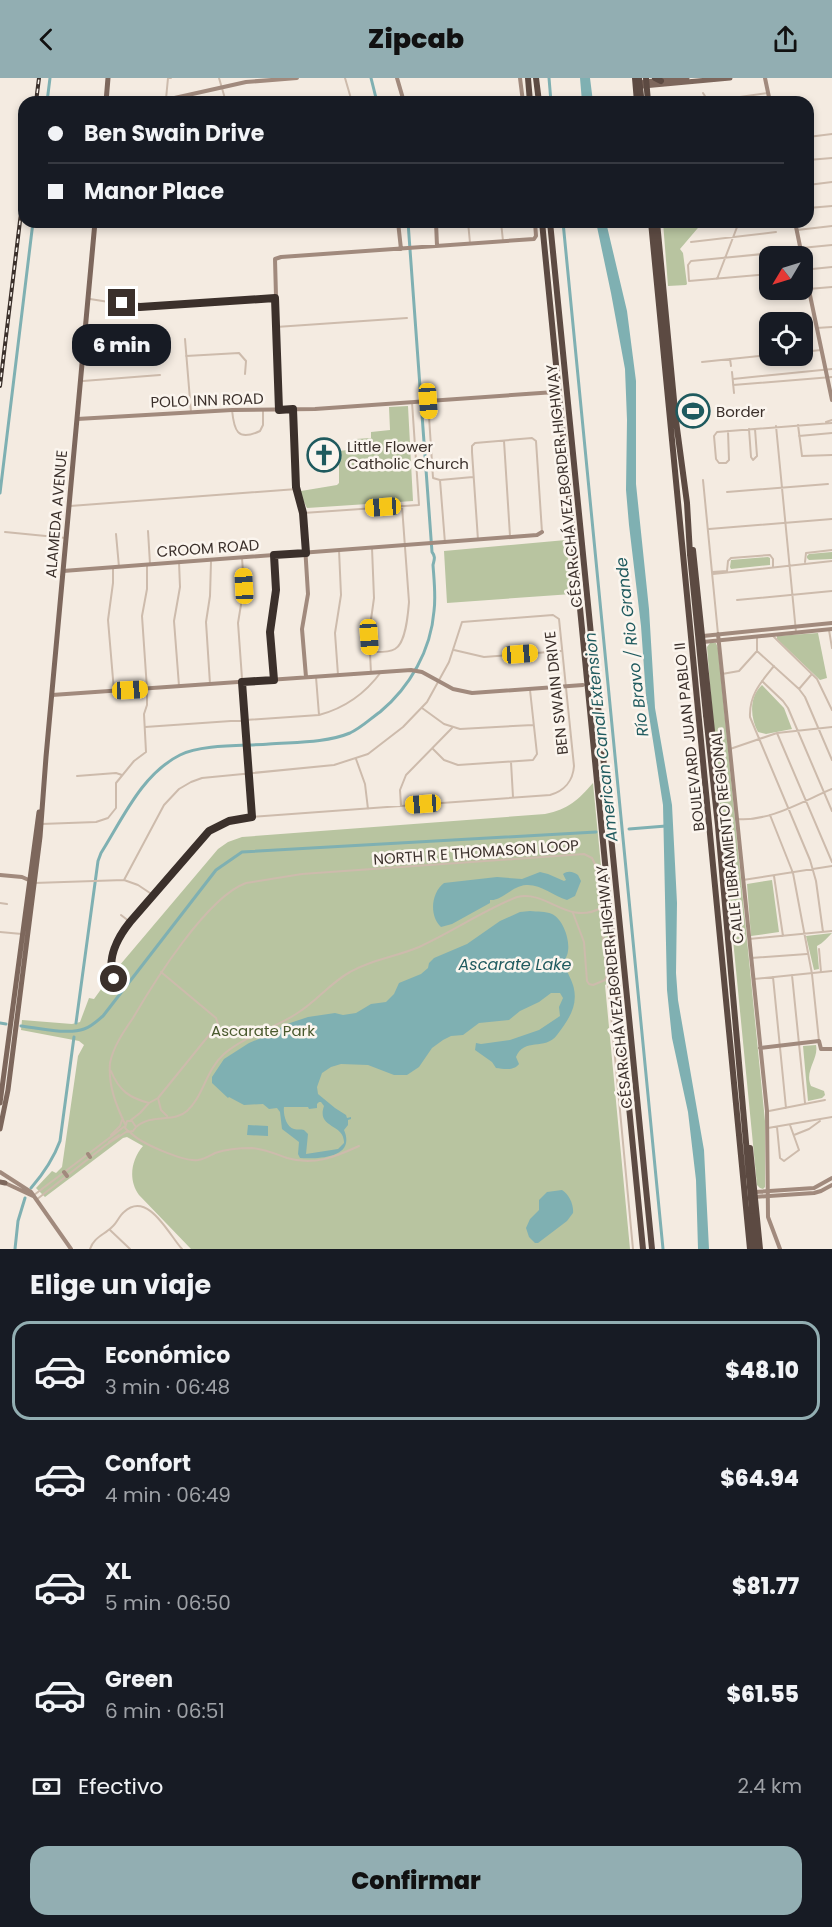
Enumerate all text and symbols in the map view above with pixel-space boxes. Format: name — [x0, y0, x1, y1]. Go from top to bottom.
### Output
text: Zipcab — [368, 20, 464, 57]
icon: back — [30, 23, 63, 56]
icon: share — [769, 23, 802, 56]
text: Ben Swain Drive — [84, 118, 264, 149]
text: Manor Place — [84, 176, 224, 207]
north arrow — [759, 246, 813, 300]
map controls — [759, 246, 813, 366]
route end — [108, 289, 135, 316]
button: locate — [759, 312, 813, 366]
callout: 6 min — [72, 324, 172, 366]
text: 6 min — [93, 331, 150, 359]
street label: CÉSAR CHÁVEZ BORDER HIGHWAY — [541, 363, 587, 609]
car — [418, 382, 438, 420]
street label: POLO INN ROAD — [150, 388, 264, 412]
sports icon: Border — [675, 393, 711, 429]
place label: Border — [716, 401, 766, 422]
place label: Little Flower Catholic Church — [347, 436, 469, 474]
church icon: Little Flower Catholic Church — [306, 437, 342, 473]
street label: ALAMEDA AVENUE — [40, 449, 72, 579]
car — [364, 497, 402, 517]
street label: CROOM ROAD — [156, 534, 260, 562]
water label: Río Bravo / Rio Grande — [610, 556, 654, 738]
car — [234, 568, 254, 604]
car — [359, 618, 379, 656]
street label: BEN SWAIN DRIVE — [539, 630, 573, 756]
water label: American Canal Extension — [579, 631, 624, 844]
street label: BOULEVARD JUAN PABLO II — [669, 642, 709, 832]
car — [501, 644, 539, 664]
car — [112, 680, 148, 700]
street label: CALLE LIBRAMIENTO REGIONAL — [705, 729, 749, 945]
car — [404, 794, 442, 814]
street label: NORTH R E THOMASON LOOP — [373, 834, 580, 870]
street label: CÉSAR CHÁVEZ BORDER HIGHWAY — [591, 864, 637, 1110]
water label: Ascarate Lake — [458, 953, 571, 976]
route start — [100, 965, 127, 992]
park label: Ascarate Park — [211, 1020, 315, 1041]
text: Elige un viaje — [30, 1266, 211, 1303]
text: Económico — [105, 1340, 230, 1371]
icon: car — [33, 1344, 87, 1398]
text: $48.10 — [725, 1355, 799, 1386]
text: 3 min · 06:48 — [105, 1373, 230, 1401]
text: Confort — [105, 1448, 191, 1479]
icon: car — [33, 1452, 87, 1506]
text: $64.94 — [720, 1463, 799, 1494]
text: 4 min · 06:49 — [105, 1481, 231, 1509]
text: XL — [105, 1556, 131, 1587]
icon: car — [33, 1560, 87, 1614]
text: $81.77 — [732, 1571, 799, 1602]
text: 5 min · 06:50 — [105, 1589, 231, 1617]
text: Green — [105, 1664, 173, 1695]
icon: car — [33, 1668, 87, 1722]
text: $61.55 — [727, 1679, 799, 1710]
text: 6 min · 06:51 — [105, 1697, 225, 1725]
icon: cash — [30, 1770, 63, 1803]
text: Efectivo — [78, 1771, 163, 1802]
text: 2.4 km — [737, 1772, 802, 1800]
button: Confirmar — [30, 1846, 802, 1915]

